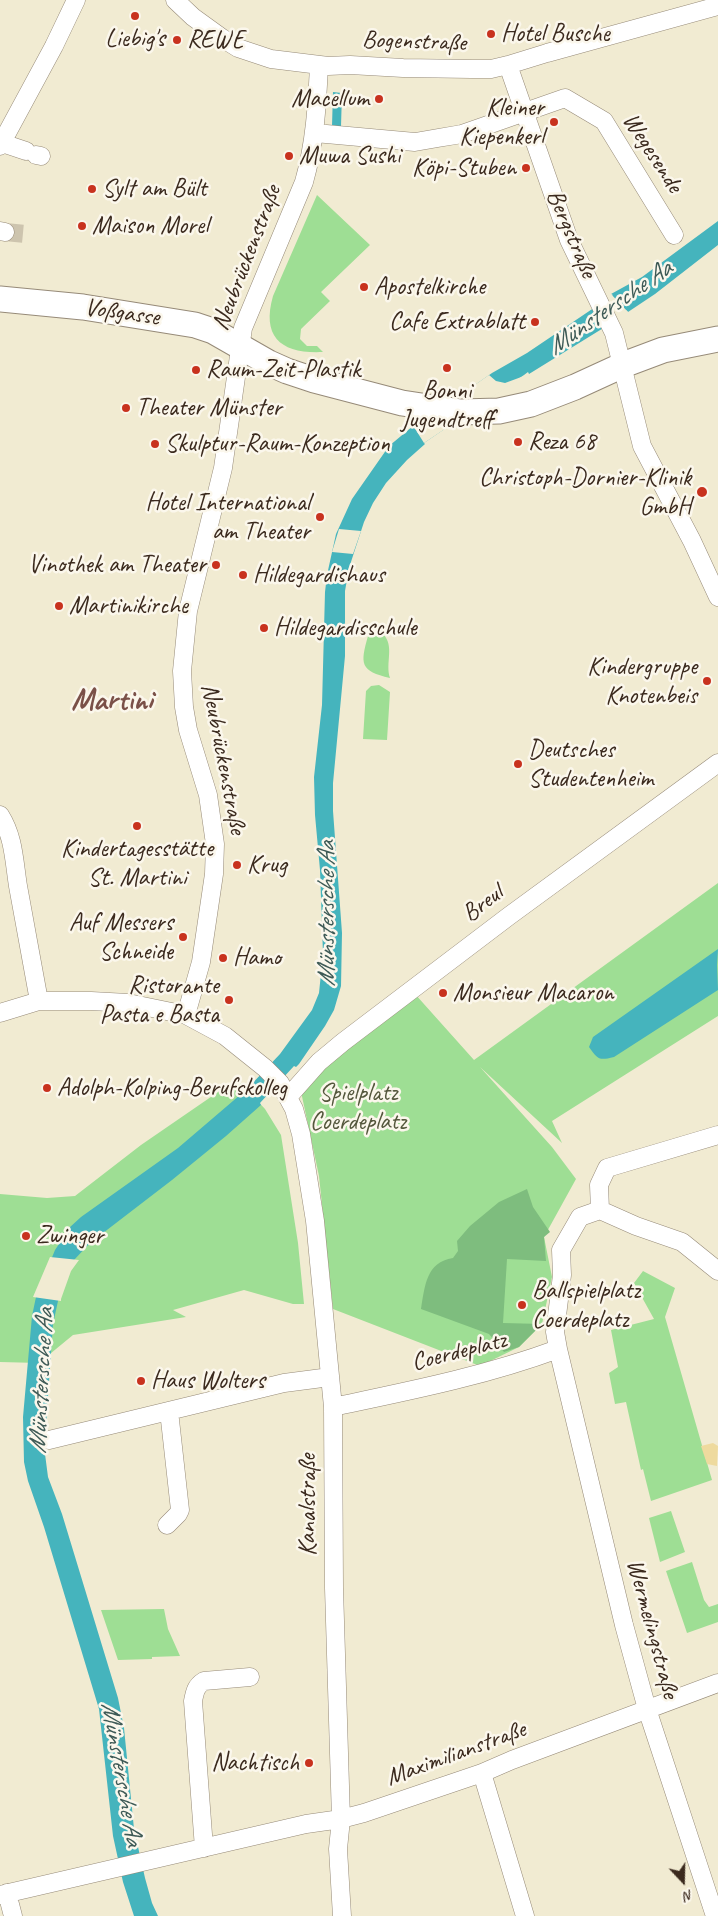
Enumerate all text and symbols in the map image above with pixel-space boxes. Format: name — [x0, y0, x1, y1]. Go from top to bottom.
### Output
marker: Liebig's — [129, 10, 141, 22]
place label: Hotel Busche — [501, 19, 610, 49]
place label: Liebig's — [105, 24, 165, 54]
place label: REWE — [187, 25, 244, 55]
street label: Bogenstraße — [361, 25, 467, 59]
marker: Hotel Busche — [485, 28, 497, 40]
marker: REWE — [171, 34, 183, 46]
place label: Macellum — [291, 84, 369, 114]
marker: Macellum — [373, 93, 385, 105]
place label: Kleiner Kiepenkerl — [459, 93, 544, 152]
street label: Wegesende — [615, 107, 689, 199]
marker: Kleiner Kiepenkerl — [548, 116, 560, 128]
place label: Muwa Sushi — [299, 141, 400, 171]
marker: Muwa Sushi — [283, 150, 295, 162]
place label: Köpi-Stuben — [412, 153, 516, 183]
marker: Köpi-Stuben — [520, 162, 532, 174]
place label: Sylt am Bült — [102, 174, 207, 204]
street label: Neubrückenstraße — [206, 181, 288, 335]
marker: Sylt am Bült — [86, 183, 98, 195]
street label: Bergstraße — [539, 185, 603, 283]
place label: Maison Morel — [92, 211, 208, 241]
marker: Maison Morel — [76, 220, 88, 232]
water label: Münstersche Aa — [542, 254, 678, 362]
place label: Apostelkirche — [374, 272, 485, 302]
marker: Apostelkirche — [358, 281, 370, 293]
street label: Voßgasse — [83, 293, 161, 333]
place label: Cafe Extrablatt — [389, 307, 525, 337]
marker: Cafe Extrablatt — [529, 316, 541, 328]
place label: Raum-Zeit-Plastik — [206, 355, 360, 385]
marker: Bonni Jugendtreff — [441, 362, 453, 374]
marker: Raum-Zeit-Plastik — [190, 364, 202, 376]
place label: Bonni Jugendtreff — [401, 376, 493, 435]
place label: Theater Münster — [136, 393, 282, 423]
marker: Theater Münster — [120, 402, 132, 414]
place label: Reza 68 — [528, 427, 596, 457]
place label: Skulptur-Raum-Konzeption — [165, 429, 390, 459]
marker: Reza 68 — [512, 436, 524, 448]
marker: Skulptur-Raum-Konzeption — [149, 438, 161, 450]
place label: Christoph-Dornier-Klinik GmbH — [479, 463, 691, 522]
marker: Christoph-Dornier-Klinik GmbH — [695, 485, 709, 499]
place label: Hotel International am Theater — [145, 488, 310, 547]
marker: Hotel International am Theater — [314, 511, 326, 523]
place label: Vinothek am Theater — [28, 550, 206, 580]
marker: Vinothek am Theater — [210, 559, 222, 571]
place label: Hildegardishaus — [253, 560, 385, 590]
marker: Hildegardishaus — [237, 569, 249, 581]
place label: Martinikirche — [69, 591, 188, 621]
marker: Martinikirche — [53, 600, 65, 612]
place label: Hildegardisschule — [274, 613, 417, 643]
marker: Hildegardisschule — [258, 622, 270, 634]
place label: Kindergruppe Knotenbeis — [587, 652, 697, 711]
marker: Kindergruppe Knotenbeis — [701, 675, 713, 687]
street label: Neubrückenstraße — [194, 681, 252, 837]
district label: Martini — [71, 683, 153, 719]
place label: Deutsches Studentenheim — [528, 735, 653, 794]
marker: Deutsches Studentenheim — [512, 758, 524, 770]
marker: Kindertagesstätte St. Martini — [131, 820, 143, 832]
place label: Kindertagesstätte St. Martini — [61, 834, 213, 893]
water label: Münstersche Aa — [311, 841, 343, 987]
place label: Krug — [247, 850, 287, 880]
marker: Krug — [231, 859, 243, 871]
street label: Breul — [457, 879, 509, 929]
place label: Auf Messers Schneide — [69, 908, 173, 967]
marker: Auf Messers Schneide — [177, 931, 189, 943]
place label: Hamo — [233, 943, 281, 973]
marker: Hamo — [217, 952, 229, 964]
place label: Ristorante Pasta e Basta — [100, 971, 219, 1030]
place label: Monsieur Macaron — [453, 978, 614, 1008]
marker: Monsieur Macaron — [437, 987, 449, 999]
marker: Ristorante Pasta e Basta — [223, 994, 235, 1006]
place label: Adolph-Kolping-Berufskolleg — [57, 1073, 287, 1103]
park label: Spielplatz Coerdeplatz — [310, 1078, 406, 1137]
marker: Adolph-Kolping-Berufskolleg — [41, 1082, 53, 1094]
place label: Zwinger — [36, 1221, 103, 1251]
marker: Zwinger — [20, 1230, 32, 1242]
place label: Ballspielplatz Coerdeplatz — [532, 1276, 640, 1335]
marker: Ballspielplatz Coerdeplatz — [516, 1299, 528, 1311]
water label: Münstersche Aa — [23, 1308, 61, 1454]
street label: Coerdeplatz — [409, 1326, 509, 1378]
place label: Haus Wolters — [151, 1366, 265, 1396]
marker: Haus Wolters — [135, 1375, 147, 1387]
street label: Kanalstraße — [293, 1454, 323, 1556]
street label: Wermelingstraße — [619, 1556, 685, 1702]
water label: Münstersche Aa — [93, 1700, 149, 1848]
street label: Maximilianstraße — [382, 1715, 530, 1793]
place label: Nachtisch — [211, 1748, 299, 1778]
marker: Nachtisch — [303, 1757, 315, 1769]
north arrow — [658, 1856, 708, 1906]
text: N — [681, 1886, 696, 1905]

